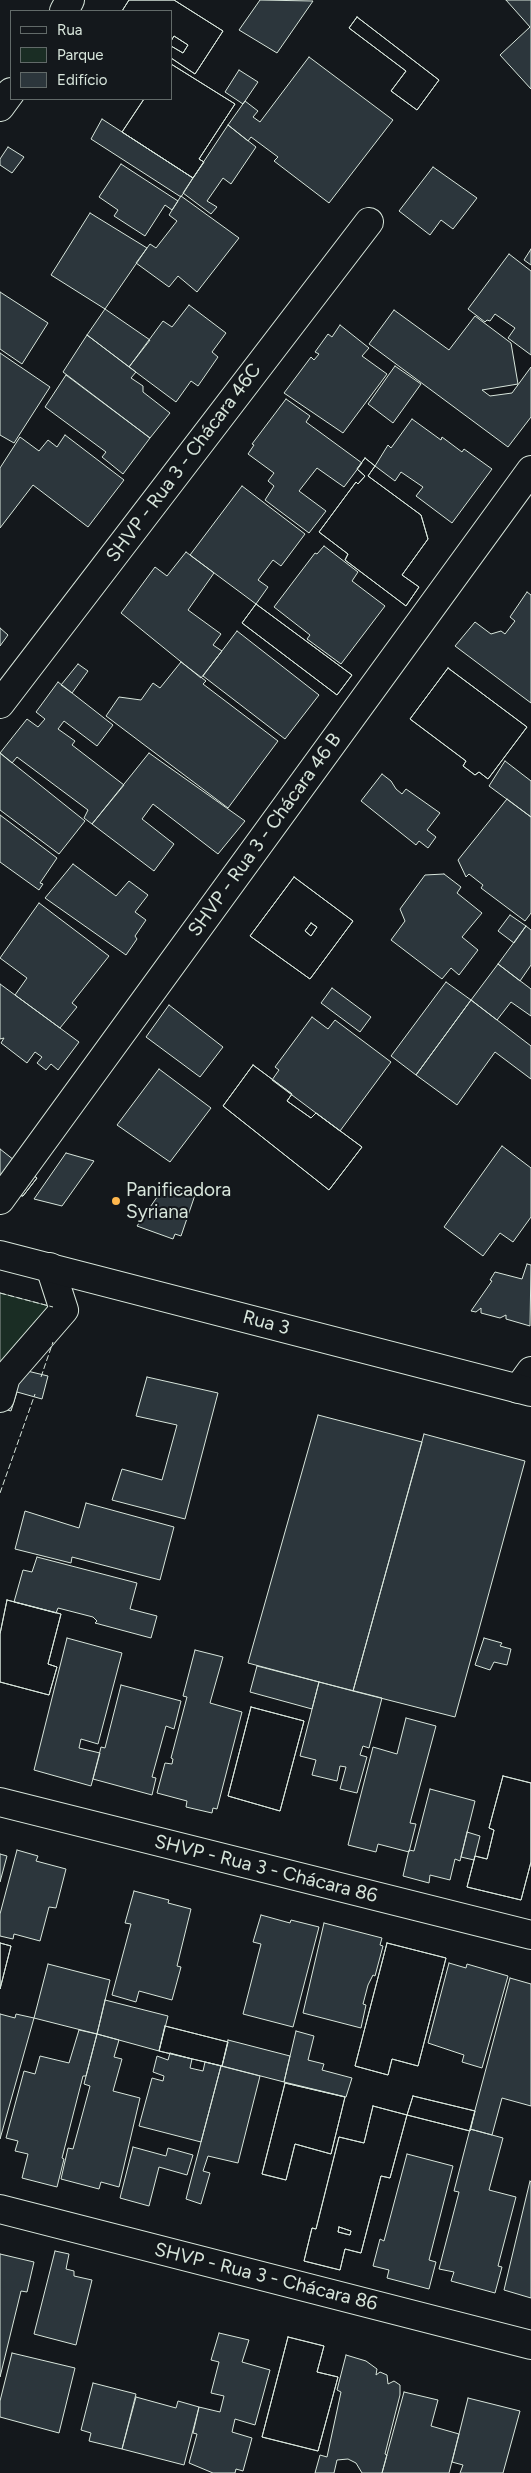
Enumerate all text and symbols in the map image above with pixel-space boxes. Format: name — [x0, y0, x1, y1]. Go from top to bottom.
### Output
legend — [10, 10, 172, 100]
text: Rua — [57, 21, 82, 39]
text: Parque — [57, 46, 104, 64]
text: Edifício — [57, 71, 107, 89]
street label: SHVP - Rua 3 - Chácara 46C — [102, 359, 266, 567]
street label: SHVP - Rua 3 - Chácara 46 B — [184, 729, 346, 941]
place label: Panificadora Syriana — [126, 1179, 231, 1223]
marker: Panificadora Syriana — [110, 1195, 122, 1207]
street label: Rua 3 — [240, 1306, 292, 1340]
street label: SHVP - Rua 3 - Chácara 86 — [152, 1830, 380, 1908]
street label: SHVP - Rua 3 - Chácara 86 — [152, 2238, 380, 2316]

